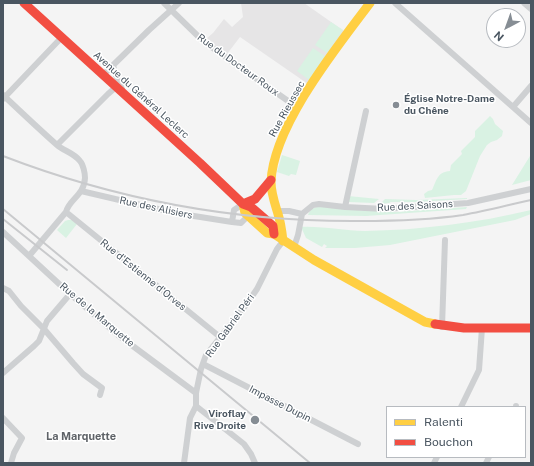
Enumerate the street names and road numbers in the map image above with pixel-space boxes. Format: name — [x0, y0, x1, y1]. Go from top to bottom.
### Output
street label: Rue du Docteur Roux — [195, 31, 281, 99]
street label: Avenue du Général Leclerc — [91, 49, 191, 141]
street label: Rue Rieussec — [267, 79, 307, 139]
street label: Rue des Alisiers — [118, 194, 194, 222]
street label: Rue des Saisons — [377, 198, 453, 214]
street label: Rue d'Estienne d'Orves — [98, 237, 188, 313]
street label: Rue de la Marquette — [57, 280, 137, 350]
street label: Rue Gabriel Péri — [203, 292, 257, 360]
street label: Impasse Dupin — [247, 383, 313, 425]

